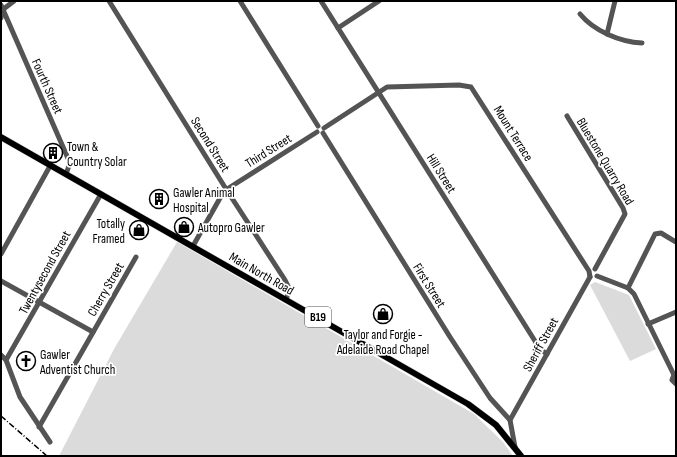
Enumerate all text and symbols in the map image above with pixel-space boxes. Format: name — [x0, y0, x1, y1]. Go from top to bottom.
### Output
street label: Fourth Street — [28, 56, 66, 116]
street label: Mount Terrace — [490, 103, 537, 164]
street label: Second Street — [187, 114, 233, 175]
street label: Bluestone Quarry Road — [573, 115, 637, 208]
street label: Third Street — [242, 130, 295, 171]
place label: Town & Country Solar — [67, 139, 127, 170]
building icon: Town & Country Solar — [42, 142, 64, 164]
street label: Hill Street — [423, 151, 459, 196]
place label: Gawler Animal Hospital — [173, 185, 235, 216]
building icon: Gawler Animal Hospital — [148, 188, 170, 210]
place label: Totally Framed — [93, 216, 125, 247]
shop icon: Autopro Gawler — [173, 216, 195, 238]
shop icon: Totally Framed — [128, 219, 150, 241]
place label: Autopro Gawler — [197, 220, 265, 236]
street label: Twentysecond Street — [15, 228, 74, 317]
street label: Main North Road — [226, 249, 297, 299]
street label: Cherry Street — [84, 260, 128, 319]
street label: First Street — [409, 260, 449, 311]
shop icon: Taylor and Forgie - Adelaide Road Chapel — [372, 303, 394, 325]
road number: B19 — [305, 307, 331, 327]
street label: Sheriff Street — [519, 315, 562, 374]
place label: Taylor and Forgie - Adelaide Road Chapel — [336, 327, 429, 358]
place label: Gawler Adventist Church — [39, 347, 115, 378]
church icon: Gawler Adventist Church — [15, 350, 37, 372]

